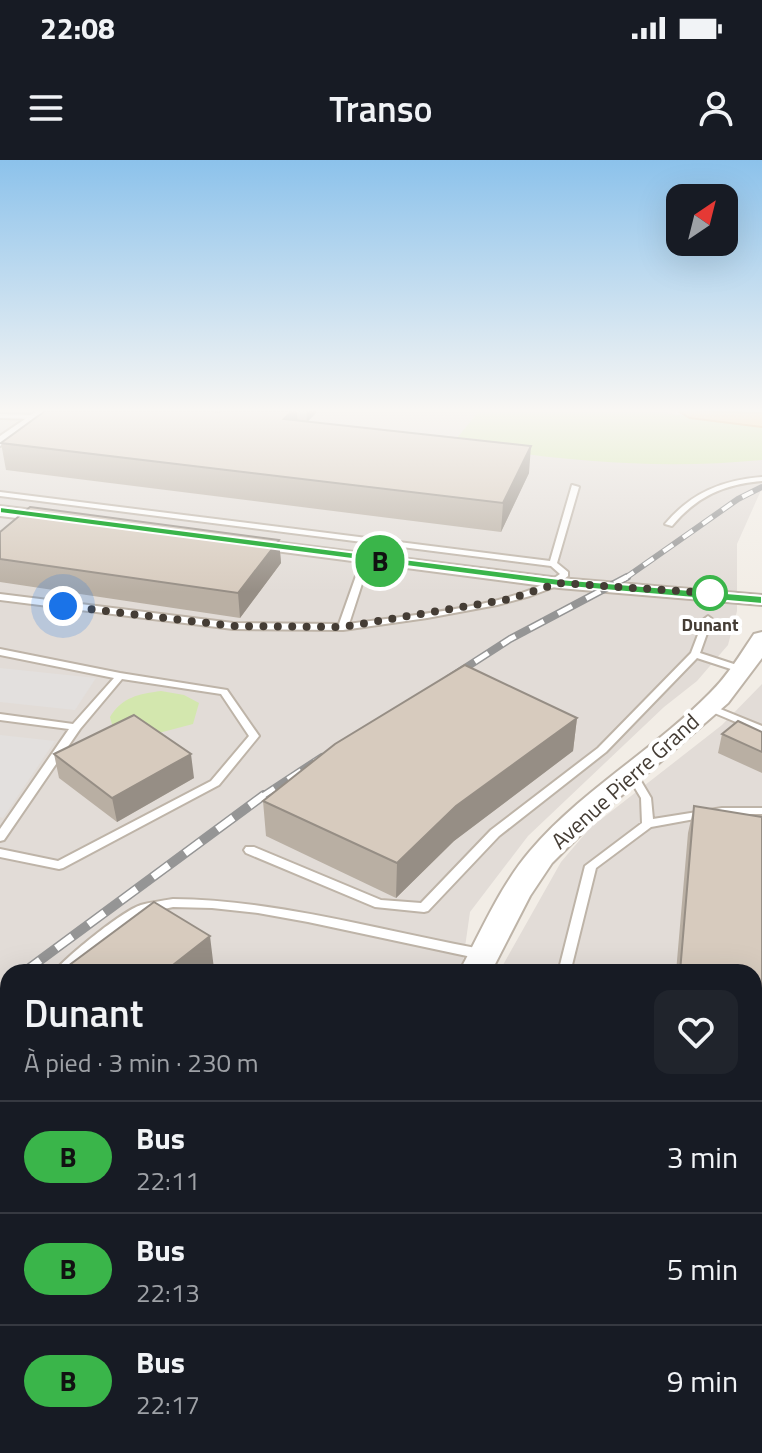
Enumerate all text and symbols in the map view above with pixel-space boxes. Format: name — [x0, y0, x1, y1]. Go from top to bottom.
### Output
text: 22:08 — [40, 5, 115, 51]
text: Transo — [329, 81, 433, 136]
icon: menu — [24, 86, 68, 130]
icon: person — [694, 86, 738, 130]
north arrow — [666, 184, 738, 256]
map controls — [666, 184, 738, 256]
line badge: B — [354, 535, 406, 587]
text: B — [371, 539, 389, 582]
marker: Dunant — [693, 576, 727, 610]
your location — [43, 586, 83, 626]
place label: Dunant — [681, 611, 739, 638]
street label: Avenue Pierre Grand — [543, 705, 707, 857]
text: Dunant — [24, 984, 143, 1042]
button: heart — [654, 990, 738, 1074]
text: À pied · 3 min · 230 m — [24, 1043, 258, 1082]
text: Bus — [136, 1115, 185, 1161]
text: 3 min — [667, 1134, 738, 1180]
text: B — [59, 1135, 77, 1178]
text: 22:11 — [136, 1161, 200, 1200]
text: Bus — [136, 1227, 185, 1273]
text: 5 min — [667, 1246, 738, 1292]
text: B — [59, 1247, 77, 1290]
text: 22:13 — [136, 1273, 200, 1312]
text: Bus — [136, 1339, 185, 1385]
text: 9 min — [667, 1358, 738, 1404]
text: B — [59, 1359, 77, 1402]
text: 22:17 — [136, 1385, 200, 1424]

